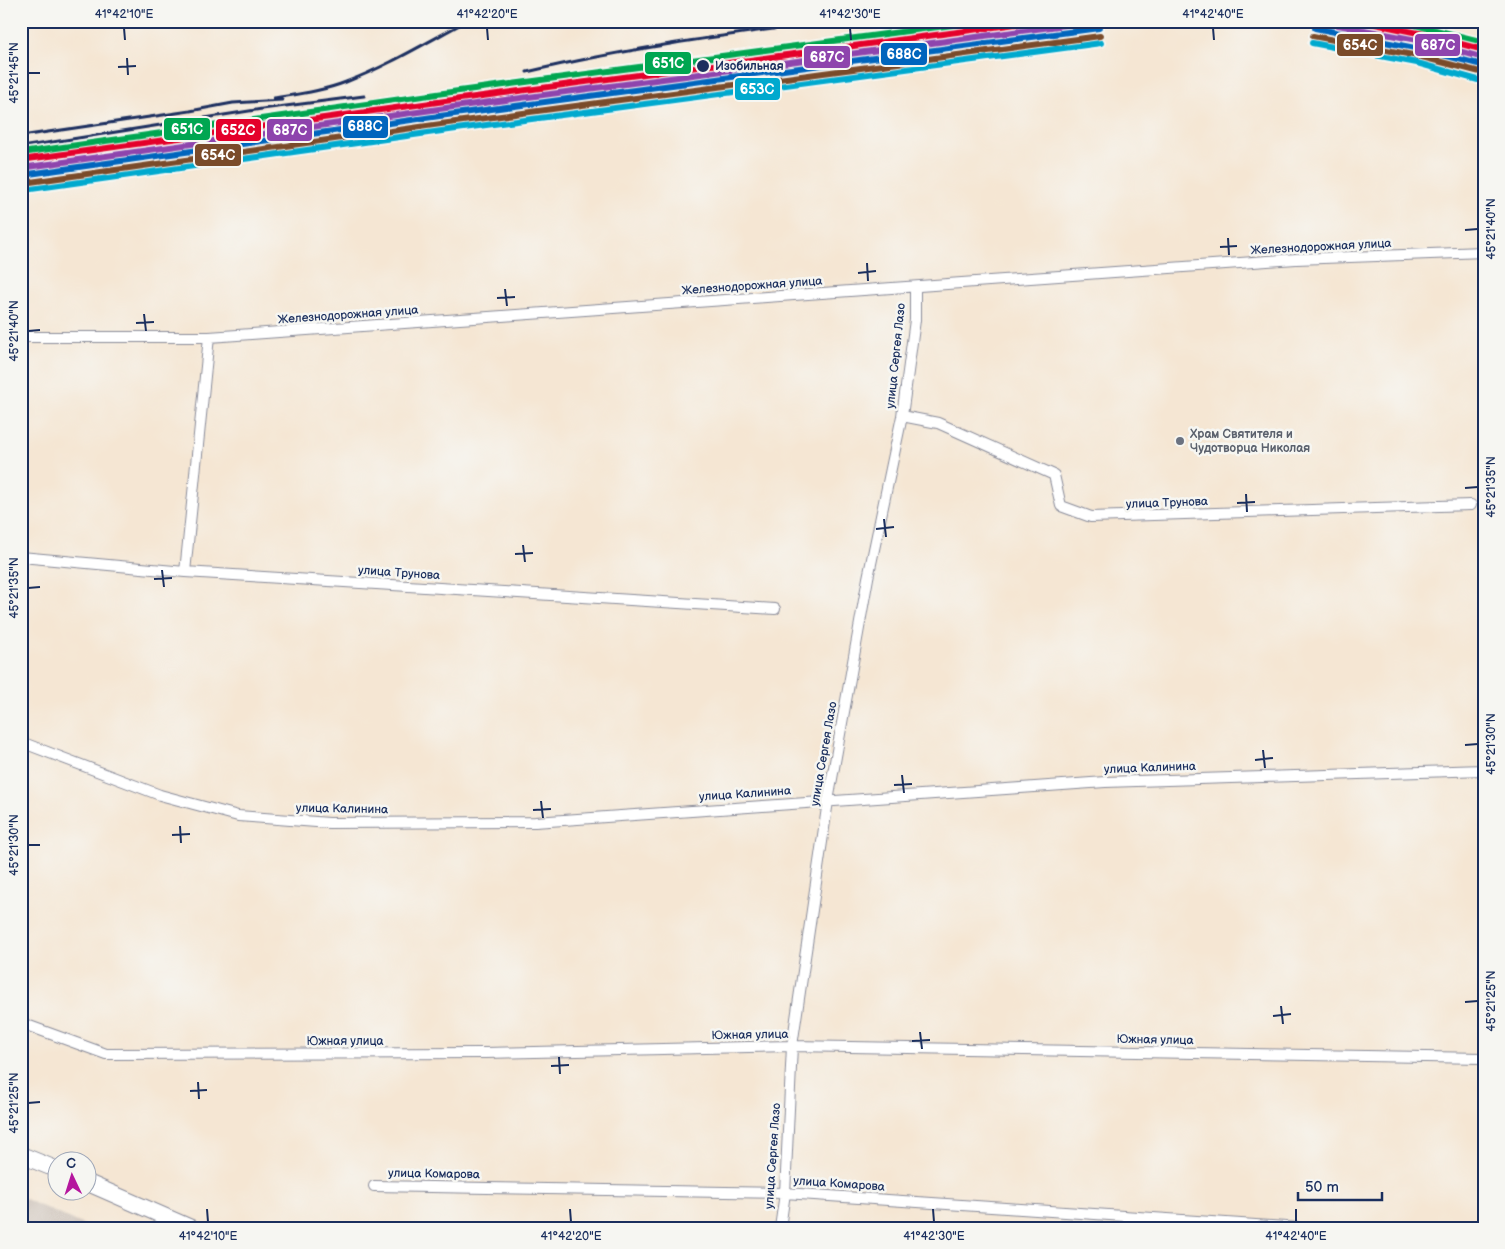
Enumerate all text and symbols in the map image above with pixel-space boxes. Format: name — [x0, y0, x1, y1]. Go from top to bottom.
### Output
text: 41°42'10"E — [95, 7, 153, 22]
text: 41°42'20"E — [456, 7, 518, 22]
text: 41°42'30"E — [819, 7, 881, 22]
text: 41°42'40"E — [1182, 7, 1244, 22]
line badge: 654С — [1336, 33, 1384, 57]
line badge: 687С — [1414, 33, 1461, 57]
text: 654С — [1343, 37, 1378, 54]
text: 687С — [1421, 37, 1455, 54]
text: 45°21'45"N — [7, 42, 22, 104]
line badge: 688С — [880, 42, 928, 66]
line badge: 687С — [803, 45, 851, 69]
text: 688С — [886, 46, 922, 63]
text: 687С — [810, 49, 844, 66]
line badge: 651С — [644, 51, 692, 75]
text: 651С — [652, 55, 684, 72]
marker: Изобильная — [695, 58, 711, 74]
place label: Изобильная — [715, 59, 784, 74]
line badge: 653С — [734, 77, 781, 101]
text: 653С — [740, 81, 775, 98]
line badge: 688С — [342, 115, 389, 139]
line badge: 651С — [163, 117, 211, 141]
line badge: 652С — [215, 118, 262, 142]
line badge: 687С — [266, 118, 313, 142]
text: 688С — [347, 118, 383, 135]
text: 651С — [171, 121, 203, 138]
text: 652С — [221, 122, 256, 139]
text: 687С — [273, 122, 307, 139]
line badge: 654С — [194, 143, 242, 167]
text: 654С — [201, 147, 236, 164]
text: 45°21'40"N — [1484, 198, 1499, 260]
street label: Железнодорожная улица — [1250, 236, 1392, 258]
street label: Железнодорожная улица — [681, 274, 823, 298]
text: 45°21'40"N — [7, 300, 22, 362]
street label: улица Сергея Лазо — [883, 302, 909, 410]
street label: Железнодорожная улица — [277, 303, 419, 327]
place label: Храм Святителя и Чудотворца Николая — [1189, 427, 1310, 456]
marker: Храм Святителя и Чудотворца Николая — [1174, 435, 1186, 447]
text: 45°21'35"N — [1484, 456, 1499, 518]
street label: улица Трунова — [1126, 494, 1208, 512]
text: 45°21'35"N — [7, 557, 22, 619]
street label: улица Трунова — [358, 563, 440, 583]
street label: улица Сергея Лазо — [807, 700, 841, 808]
text: 45°21'30"N — [1484, 713, 1499, 775]
street label: улица Калинина — [1104, 759, 1196, 777]
street label: улица Калинина — [699, 783, 791, 805]
street label: улица Калинина — [296, 801, 388, 817]
text: 45°21'30"N — [7, 814, 22, 876]
text: 45°21'25"N — [1484, 970, 1499, 1032]
street label: Южная улица — [711, 1027, 789, 1043]
street label: Южная улица — [1116, 1032, 1194, 1048]
street label: Южная улица — [306, 1034, 384, 1049]
text: 45°21'25"N — [7, 1072, 22, 1134]
street label: улица Сергея Лазо — [762, 1103, 784, 1209]
north arrow — [48, 1152, 98, 1202]
text: С — [66, 1155, 77, 1172]
street label: улица Комарова — [388, 1166, 480, 1182]
scale bar — [1298, 1169, 1381, 1201]
street label: улица Комарова — [793, 1173, 885, 1195]
text: 50 m — [1305, 1178, 1339, 1197]
text: 41°42'10"E — [179, 1229, 237, 1244]
text: 41°42'20"E — [540, 1229, 602, 1244]
text: 41°42'30"E — [903, 1229, 965, 1244]
text: 41°42'40"E — [1265, 1229, 1327, 1244]

